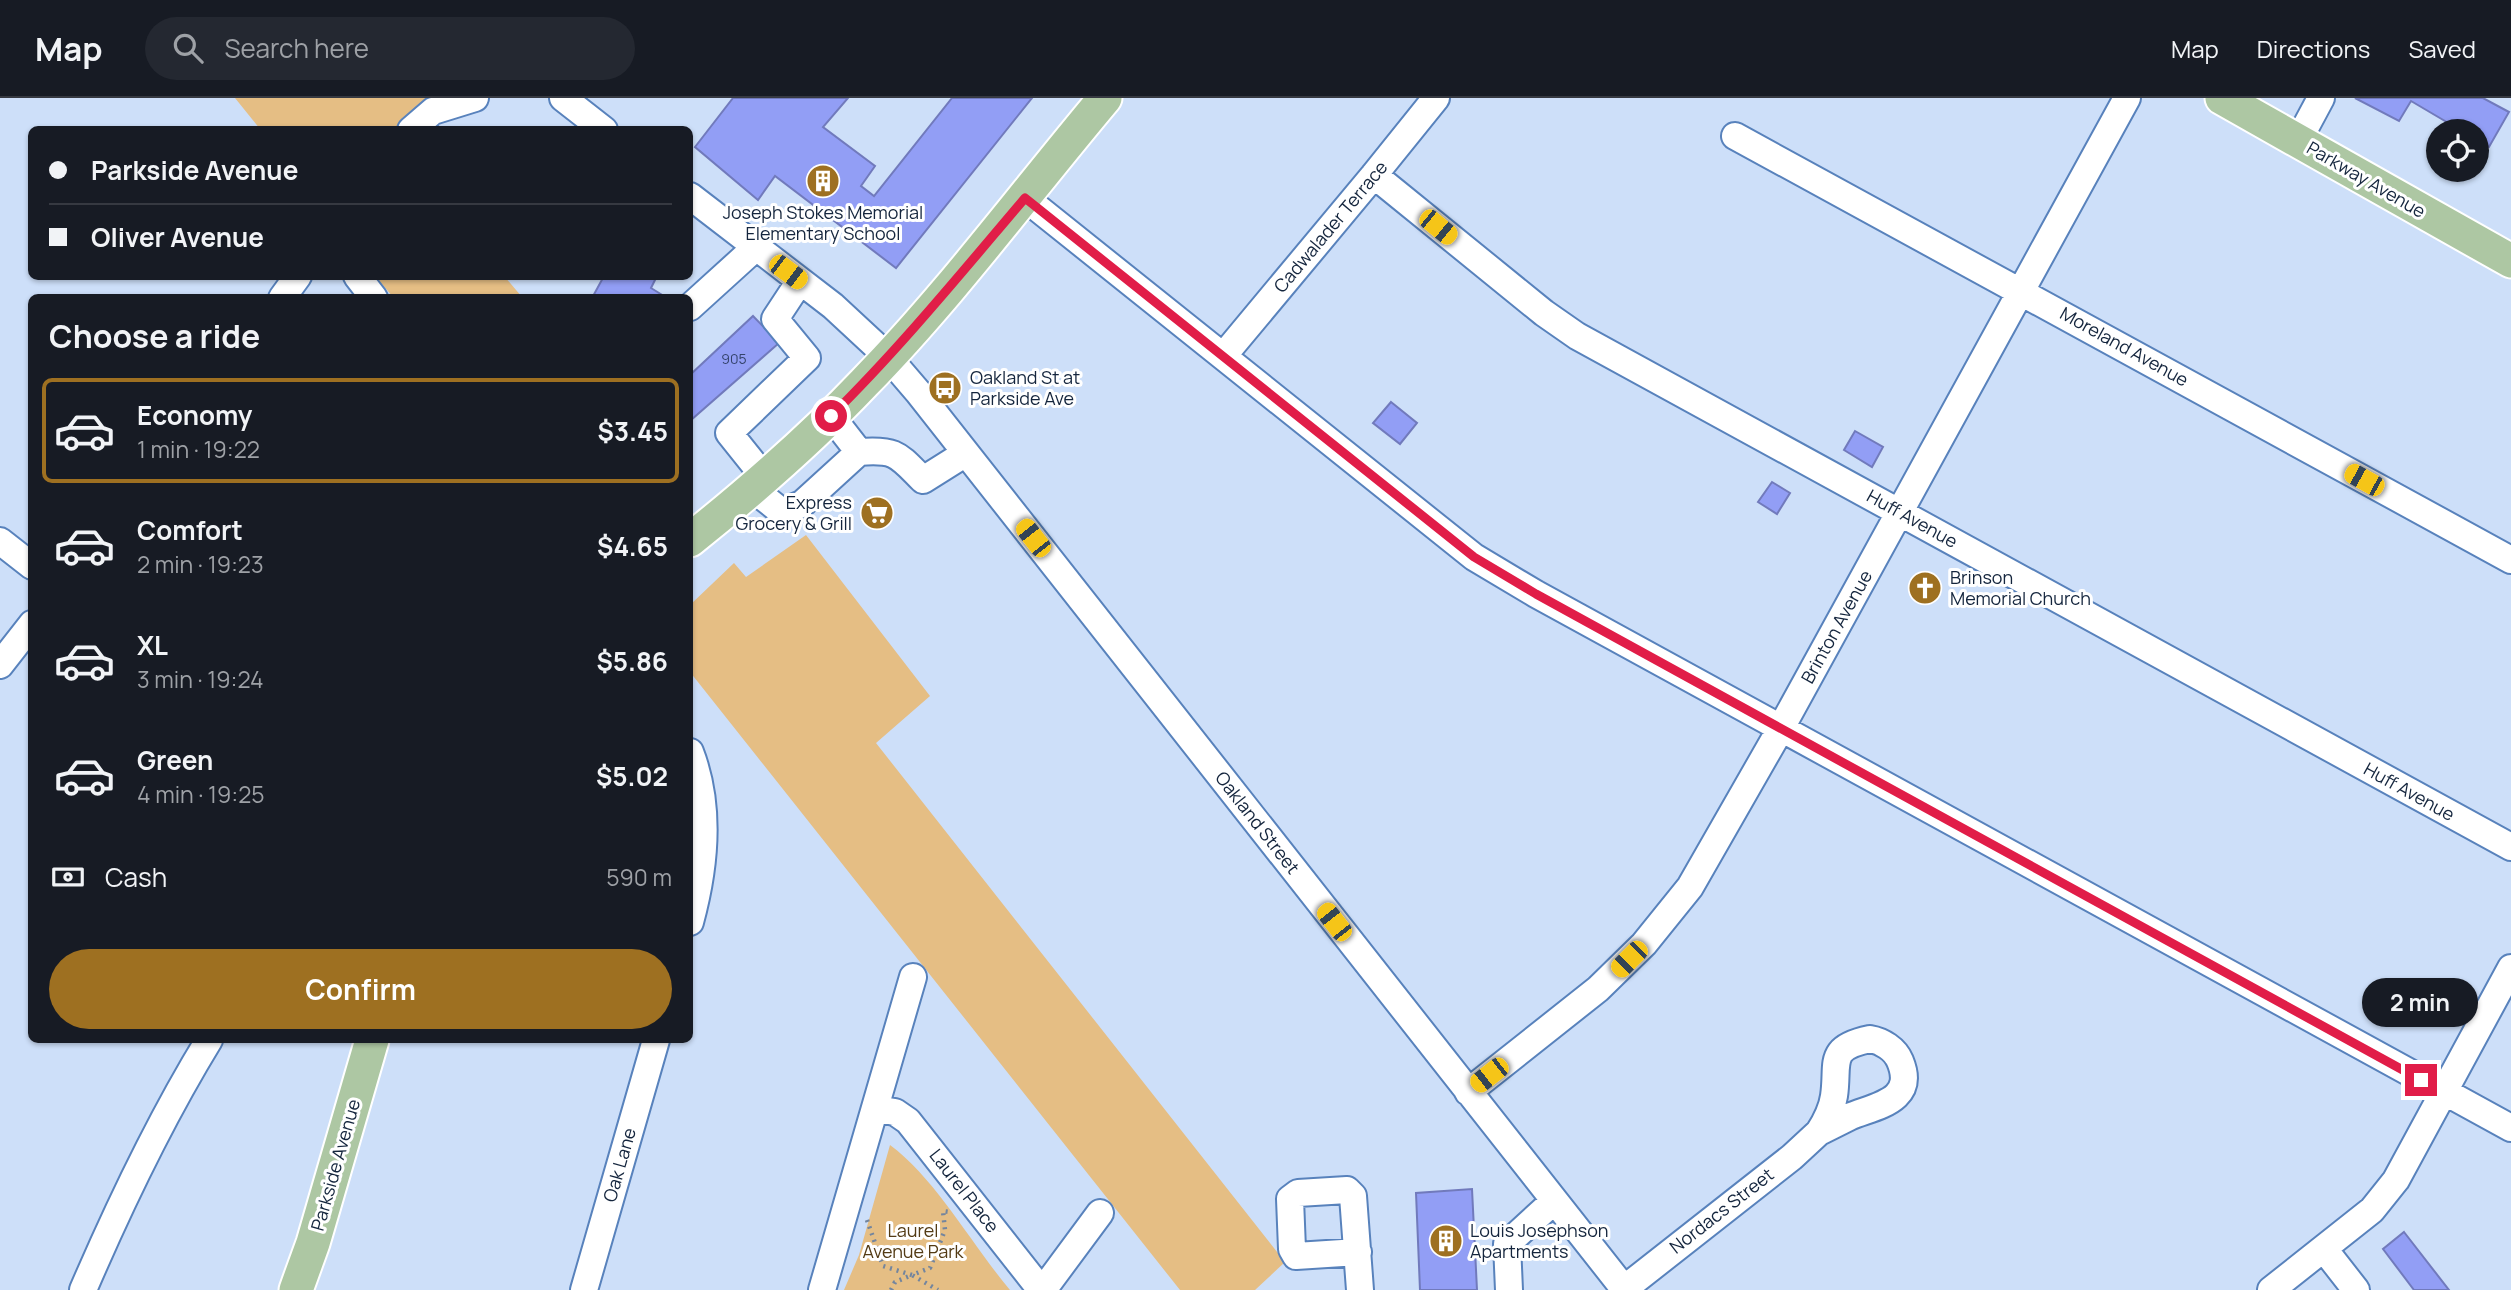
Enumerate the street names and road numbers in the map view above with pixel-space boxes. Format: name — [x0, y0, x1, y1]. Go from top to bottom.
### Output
street label: Parkway Avenue — [2303, 135, 2430, 223]
street label: Cadwalader Terrace — [1268, 155, 1392, 297]
street label: Moreland Avenue — [2056, 301, 2193, 391]
street label: Huff Avenue — [1863, 483, 1962, 553]
street label: Brinton Avenue — [1795, 566, 1877, 687]
street label: Huff Avenue — [2360, 756, 2459, 826]
street label: Oakland Street — [1210, 766, 1305, 879]
street label: Parkside Avenue — [305, 1096, 365, 1233]
street label: Oak Lane — [597, 1125, 641, 1205]
street label: Laurel Place — [925, 1144, 1005, 1237]
street label: Nordacs Street — [1664, 1162, 1778, 1258]

